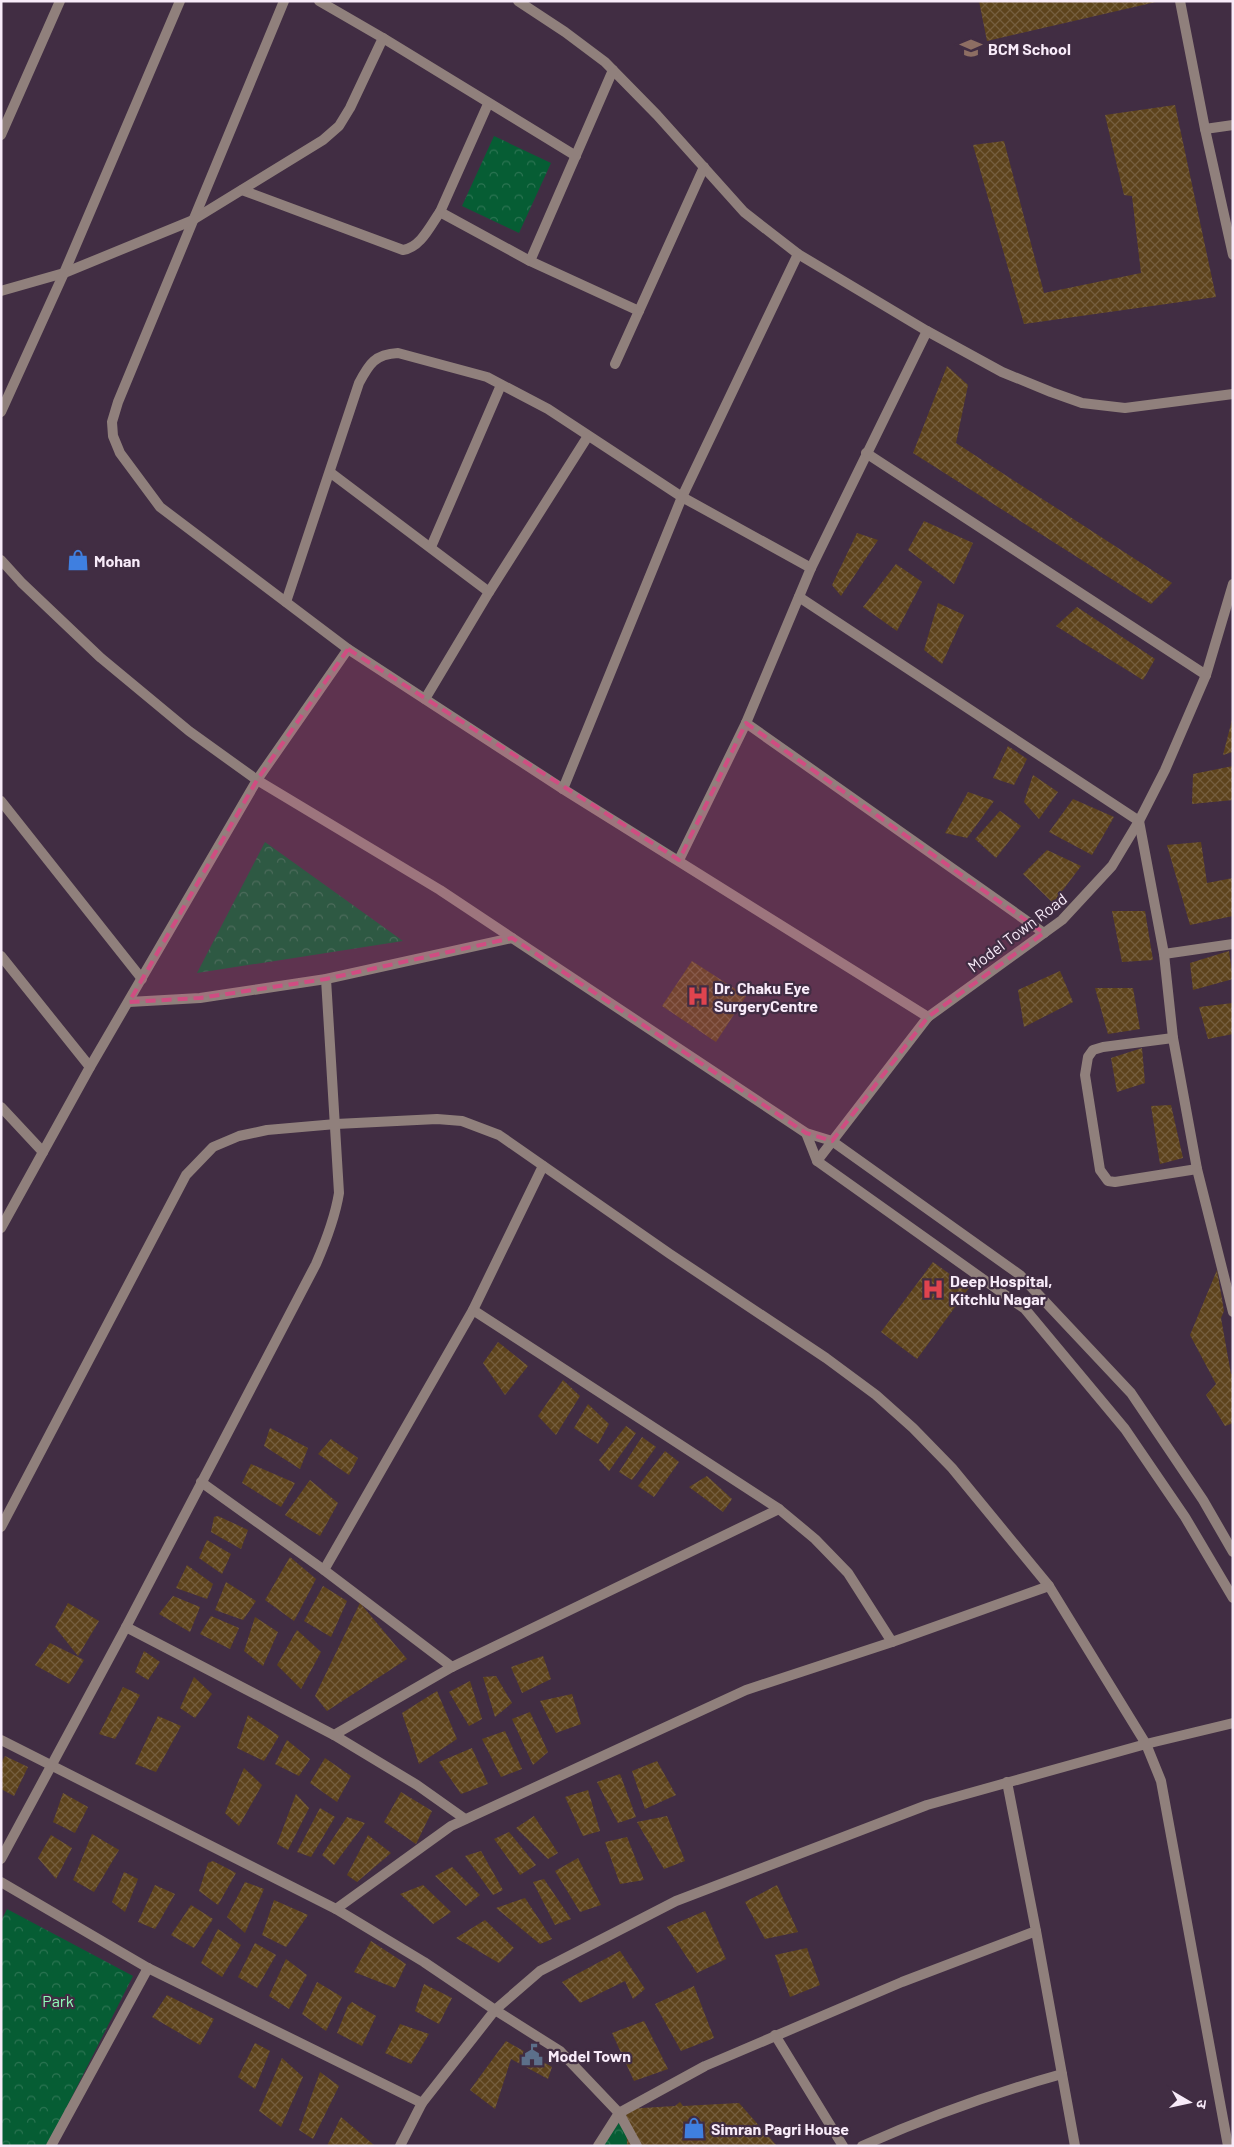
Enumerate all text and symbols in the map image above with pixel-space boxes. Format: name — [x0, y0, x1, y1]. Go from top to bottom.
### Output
school or university icon: BCM School — [958, 35, 984, 61]
place label: BCM School — [988, 39, 1071, 58]
shop icon: Mohan — [65, 547, 91, 573]
place label: Mohan — [94, 551, 140, 570]
street label: Model Town Road — [964, 888, 1070, 976]
place label: Dr. Chaku Eye SurgeryCentre — [714, 978, 818, 1015]
hospital icon: Dr. Chaku Eye SurgeryCentre — [685, 983, 711, 1009]
place label: Deep Hospital, Kitchlu Nagar — [950, 1271, 1052, 1308]
hospital icon: Deep Hospital, Kitchlu Nagar — [920, 1276, 946, 1302]
park label: Park — [42, 1991, 74, 2010]
public building icon: Model Town — [519, 2042, 545, 2068]
place label: Model Town — [548, 2046, 631, 2065]
north arrow — [1164, 2077, 1214, 2127]
text: उ — [1193, 2099, 1211, 2110]
shop icon: Simran Pagri House — [681, 2115, 707, 2141]
place label: Simran Pagri House — [711, 2119, 849, 2138]

